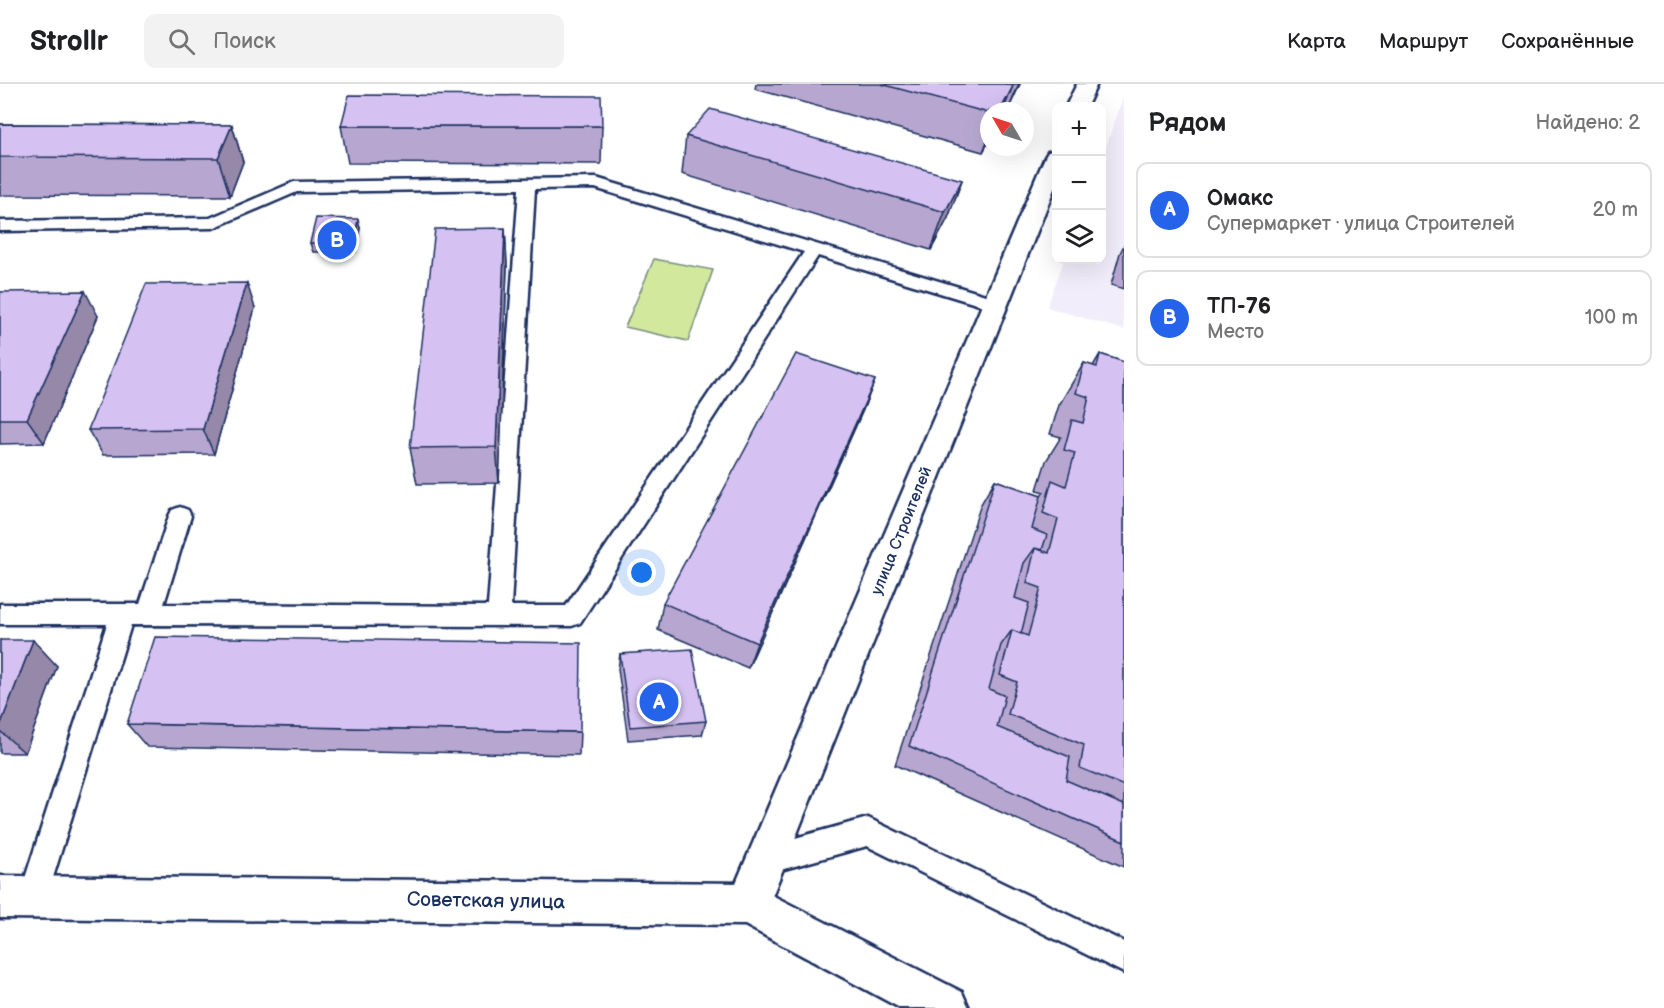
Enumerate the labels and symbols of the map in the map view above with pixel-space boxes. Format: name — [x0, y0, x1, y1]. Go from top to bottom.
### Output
north arrow — [980, 102, 1034, 156]
pin: B — [318, 218, 356, 262]
street label: улица Строителей — [868, 464, 936, 598]
your location — [627, 558, 656, 587]
pin: A — [640, 680, 678, 724]
street label: Советская улица — [407, 888, 566, 914]

